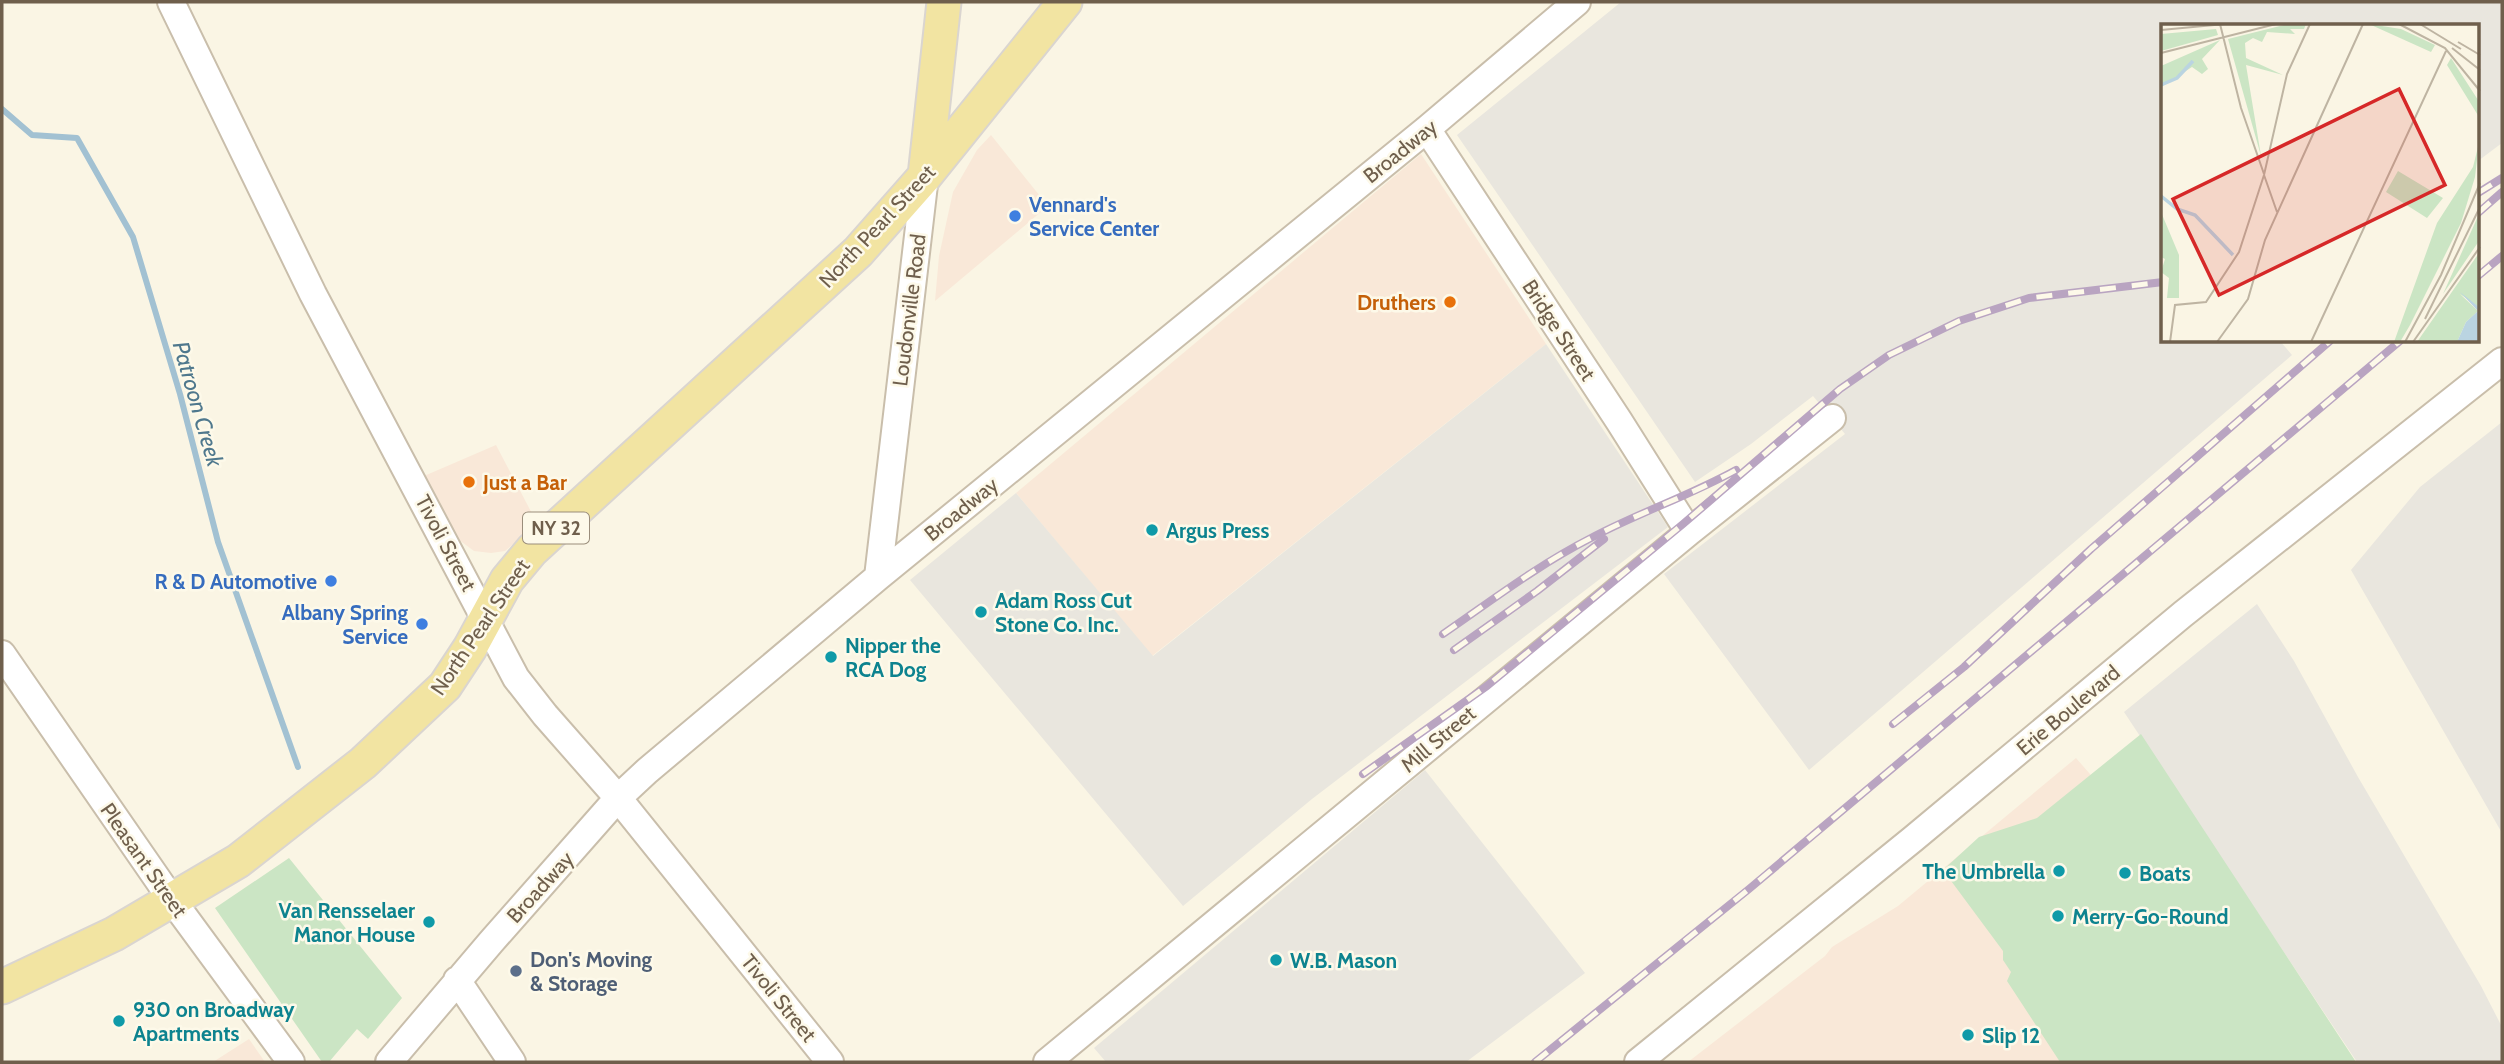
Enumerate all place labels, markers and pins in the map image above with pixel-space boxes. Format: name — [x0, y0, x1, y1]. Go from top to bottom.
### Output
place label: Vennard's Service Center — [1029, 192, 1159, 241]
marker: Vennard's Service Center — [1007, 208, 1023, 224]
place label: Druthers — [1357, 290, 1436, 315]
marker: Druthers — [1442, 294, 1458, 310]
place label: Just a Bar — [482, 470, 567, 495]
marker: Just a Bar — [461, 474, 477, 490]
place label: Argus Press — [1166, 518, 1269, 543]
marker: Argus Press — [1144, 522, 1160, 538]
place label: R & D Automotive — [154, 569, 317, 594]
marker: R & D Automotive — [323, 573, 339, 589]
place label: Adam Ross Cut Stone Co. Inc. — [995, 588, 1132, 637]
place label: Albany Spring Service — [282, 600, 408, 649]
marker: Adam Ross Cut Stone Co. Inc. — [973, 604, 989, 620]
marker: Albany Spring Service — [414, 616, 430, 632]
place label: Nipper the RCA Dog — [845, 633, 941, 682]
marker: Nipper the RCA Dog — [823, 649, 839, 665]
place label: The Umbrella — [1922, 859, 2046, 884]
place label: Boats — [2139, 861, 2191, 886]
marker: The Umbrella — [2051, 863, 2067, 879]
marker: Boats — [2117, 865, 2133, 881]
place label: Van Rensselaer Manor House — [279, 898, 415, 947]
place label: Merry-Go-Round — [2072, 904, 2228, 929]
marker: Merry-Go-Round — [2050, 908, 2066, 924]
marker: Van Rensselaer Manor House — [421, 914, 437, 930]
place label: Don's Moving & Storage — [530, 947, 652, 996]
place label: W.B. Mason — [1290, 948, 1397, 973]
marker: W.B. Mason — [1268, 952, 1284, 968]
marker: Don's Moving & Storage — [508, 963, 524, 979]
place label: 930 on Broadway Apartments — [133, 997, 295, 1046]
marker: 930 on Broadway Apartments — [111, 1013, 127, 1029]
place label: Slip 12 — [1982, 1023, 2040, 1048]
marker: Slip 12 — [1960, 1027, 1976, 1043]

